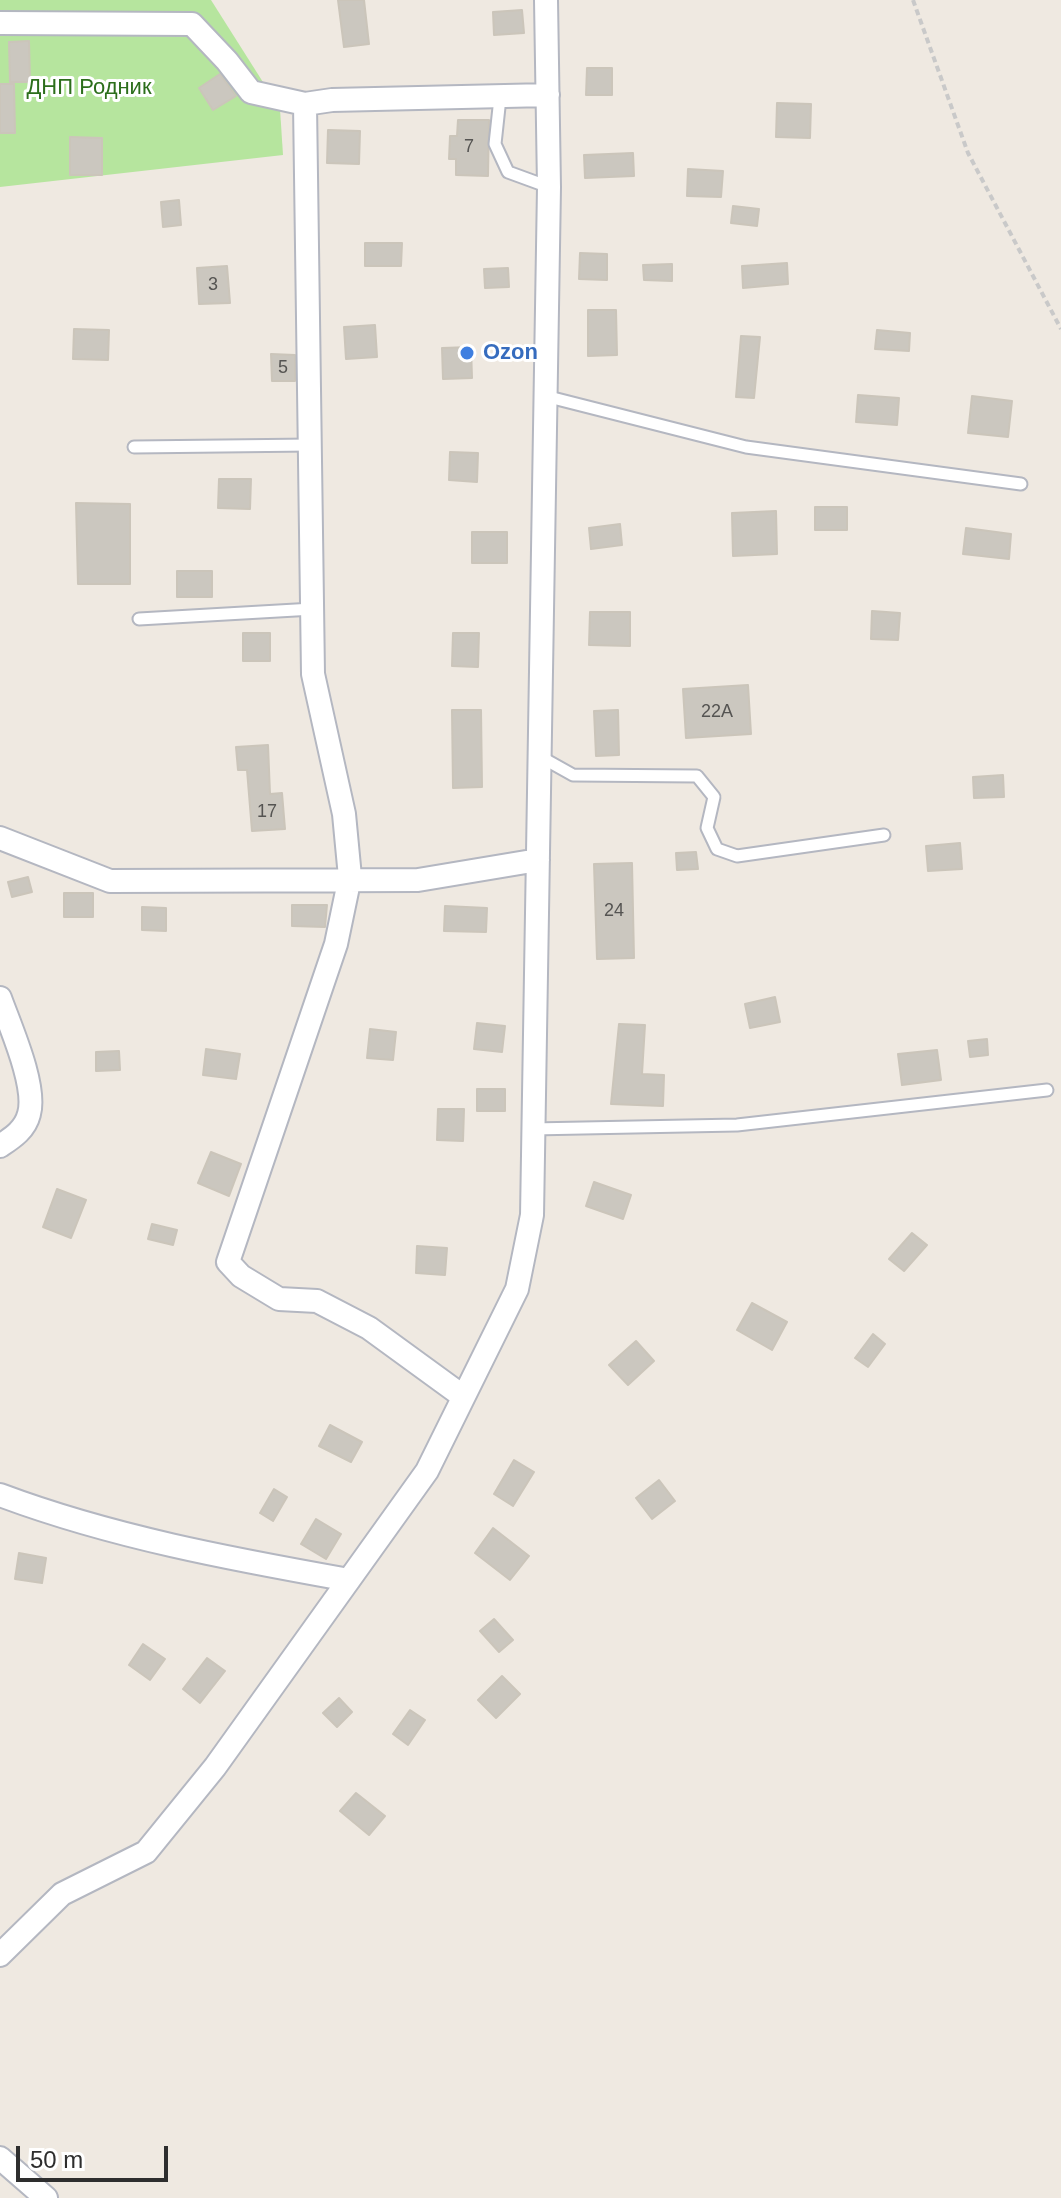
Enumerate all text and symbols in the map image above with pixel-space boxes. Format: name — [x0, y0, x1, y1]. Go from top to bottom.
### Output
park label: ДНП Родник — [26, 75, 152, 101]
house number: 7 — [464, 136, 474, 158]
house number: 3 — [208, 274, 218, 296]
place label: Ozon — [483, 340, 538, 366]
marker: Ozon — [458, 344, 476, 362]
house number: 5 — [278, 357, 288, 379]
house number: 22А — [701, 701, 733, 723]
house number: 17 — [257, 801, 277, 823]
house number: 24 — [604, 900, 624, 922]
scale bar — [20, 2130, 172, 2180]
text: 50 m — [30, 2146, 83, 2173]

